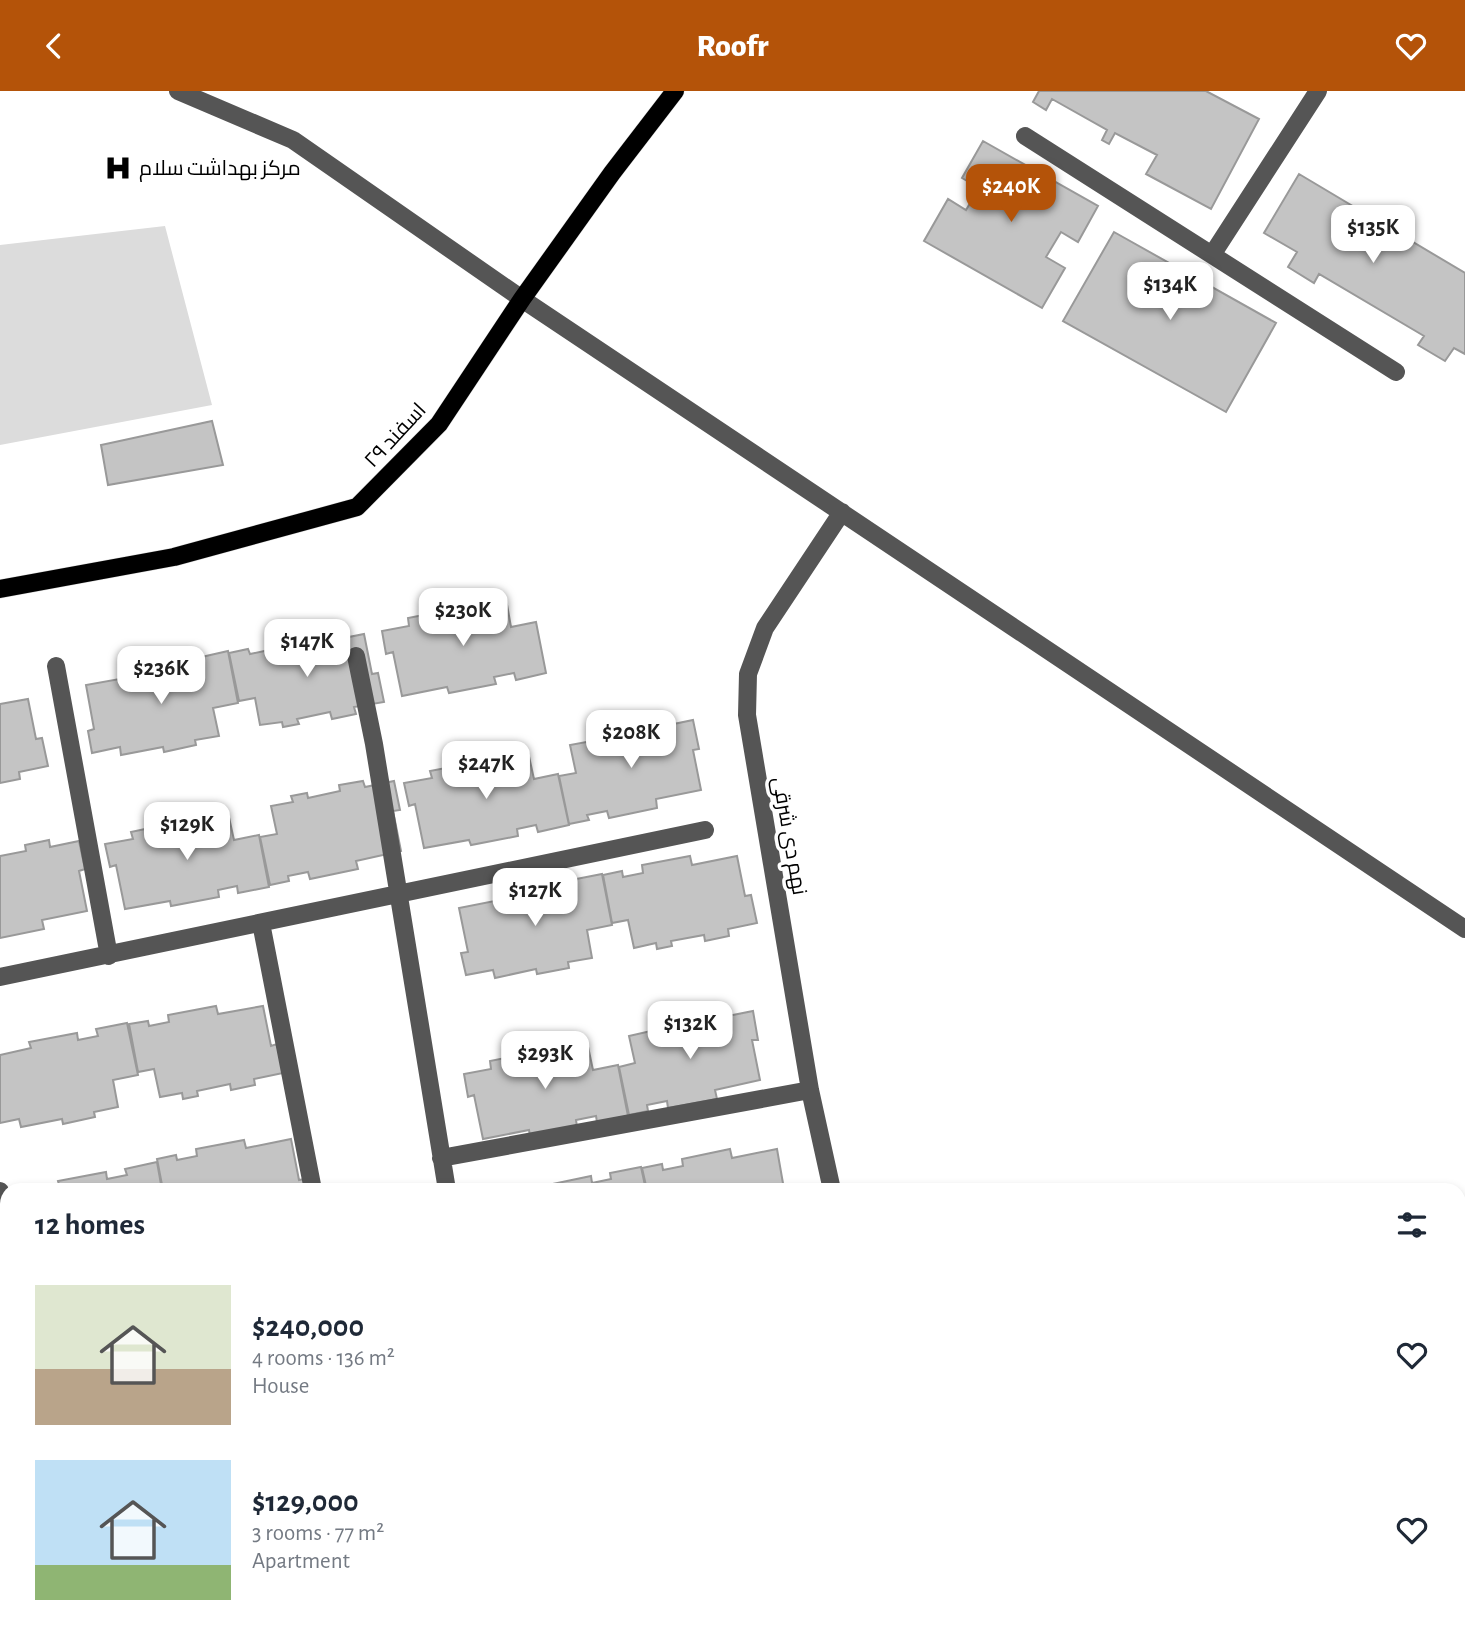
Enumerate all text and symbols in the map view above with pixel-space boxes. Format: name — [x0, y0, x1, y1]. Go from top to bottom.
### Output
icon: back — [35, 27, 73, 65]
icon: heart — [1392, 27, 1430, 65]
text: Roofr — [697, 30, 768, 62]
hospital icon: مرکز بهداشت سلام — [103, 153, 133, 183]
place label: مرکز بهداشت سلام — [139, 158, 301, 182]
pin: $240K — [962, 165, 1060, 224]
text: $240K — [982, 175, 1040, 198]
pin: $135K — [1324, 205, 1422, 265]
text: $135K — [1347, 216, 1399, 239]
pin: $134K — [1121, 263, 1219, 322]
text: $134K — [1143, 273, 1197, 296]
street label: ۲۹ اسفند — [361, 399, 430, 471]
pin: $230K — [414, 589, 512, 648]
text: $230K — [435, 599, 491, 622]
pin: $147K — [258, 619, 356, 679]
text: $147K — [280, 630, 334, 653]
pin: $236K — [112, 647, 210, 706]
text: $236K — [133, 657, 189, 680]
pin: $208K — [582, 711, 680, 770]
text: $208K — [602, 721, 660, 744]
pin: $247K — [437, 741, 535, 801]
text: $247K — [458, 752, 514, 775]
street label: نهم دی شرقی — [766, 775, 810, 897]
pin: $129K — [138, 803, 236, 862]
text: $129K — [160, 813, 214, 836]
pin: $127K — [486, 869, 584, 928]
text: $127K — [509, 879, 561, 902]
pin: $132K — [641, 1002, 739, 1061]
text: $132K — [664, 1012, 716, 1035]
pin: $293K — [496, 1031, 594, 1091]
text: $293K — [517, 1042, 573, 1065]
icon: filters — [1393, 1206, 1431, 1244]
text: 12 homes — [35, 1210, 145, 1240]
text: $240,000 — [252, 1312, 364, 1342]
icon: home — [91, 1313, 175, 1397]
icon: heart — [1393, 1336, 1431, 1374]
text: 4 rooms · 136 m² — [252, 1347, 395, 1370]
text: House — [252, 1375, 309, 1398]
text: $129,000 — [252, 1487, 359, 1517]
icon: home — [91, 1488, 175, 1572]
icon: heart — [1393, 1511, 1431, 1549]
text: 3 rooms · 77 m² — [252, 1522, 384, 1545]
text: Apartment — [252, 1550, 350, 1573]

